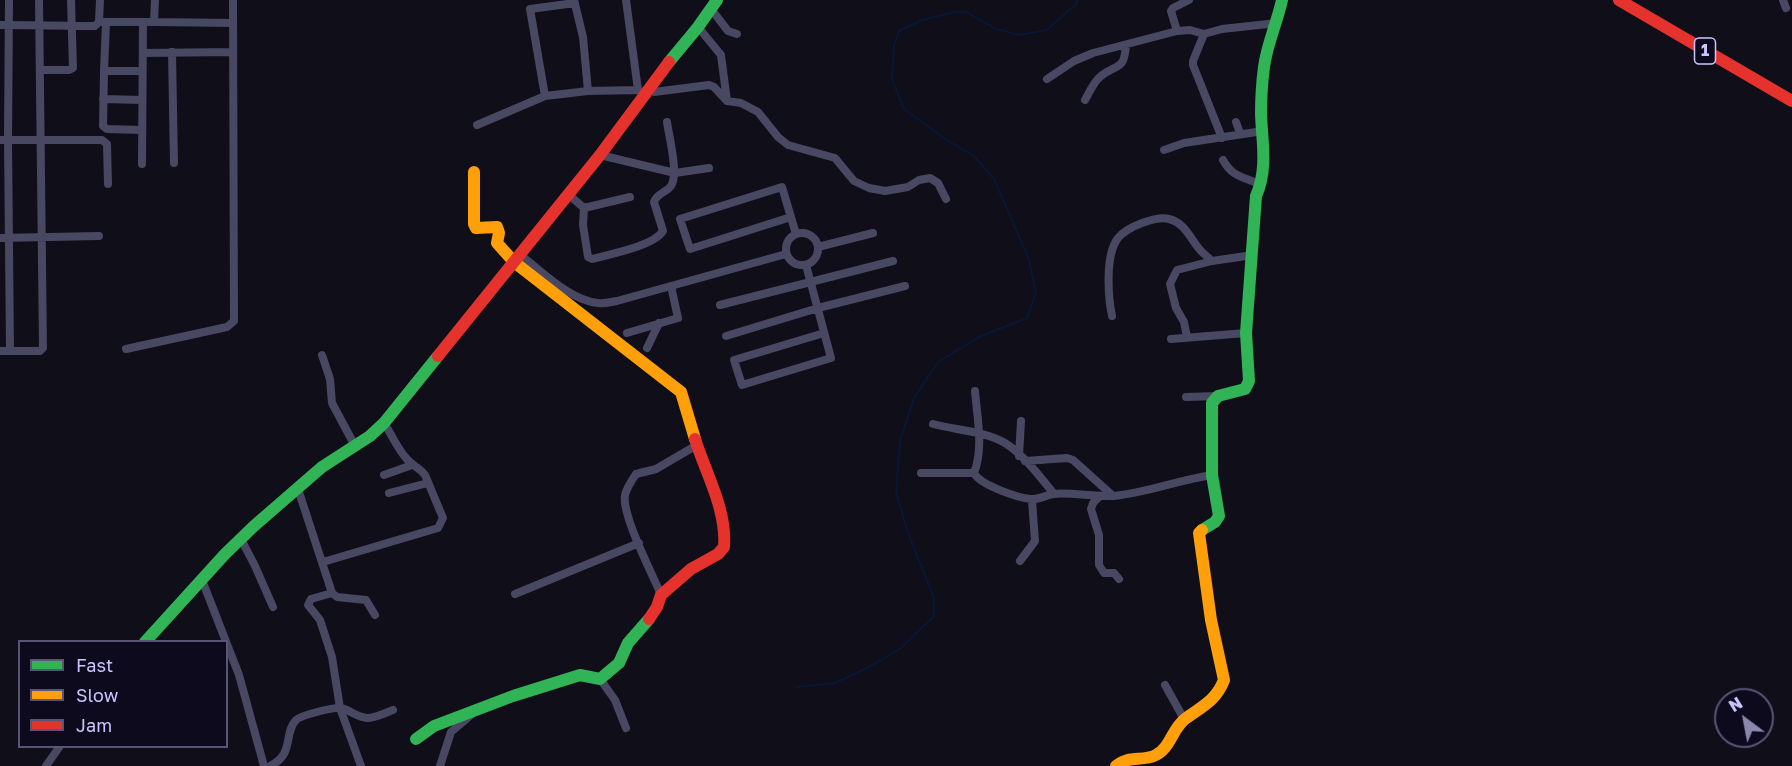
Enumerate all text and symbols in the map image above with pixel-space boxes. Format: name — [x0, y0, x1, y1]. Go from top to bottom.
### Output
road number: 1 — [1694, 38, 1716, 64]
legend — [18, 640, 228, 748]
text: Fast — [76, 654, 113, 676]
text: Slow — [76, 684, 118, 706]
north arrow — [1714, 688, 1774, 748]
text: N — [1725, 693, 1746, 716]
text: Jam — [76, 714, 112, 736]

